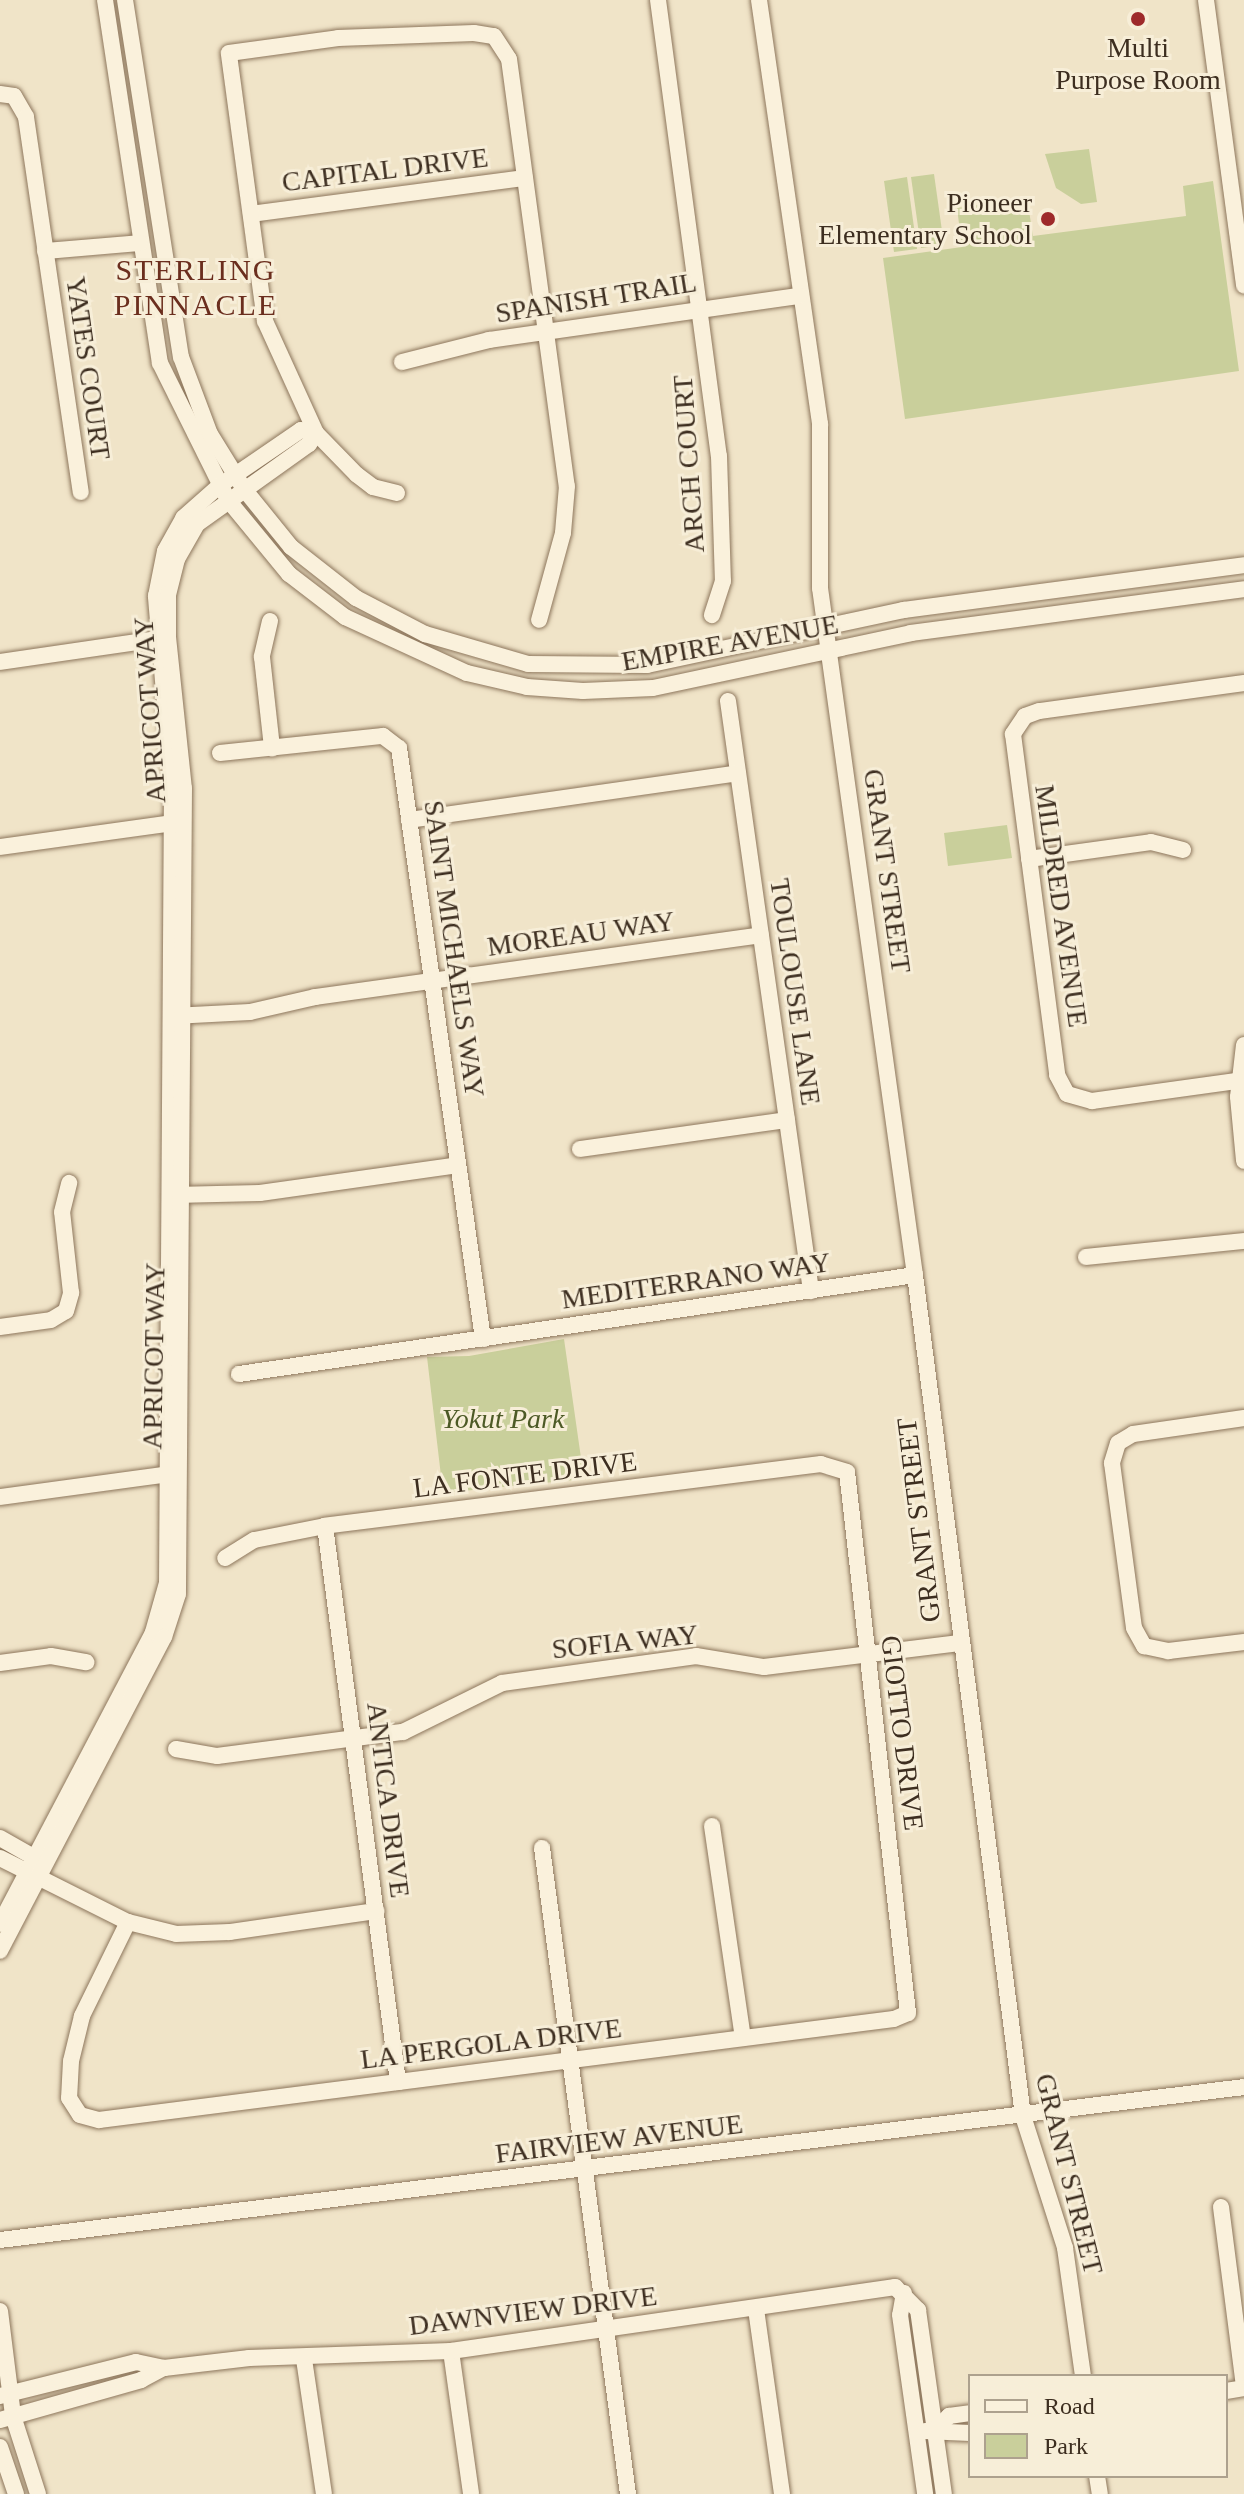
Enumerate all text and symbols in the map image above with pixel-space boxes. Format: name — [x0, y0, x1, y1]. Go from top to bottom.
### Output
marker: Multi Purpose Room — [1129, 10, 1147, 28]
place label: Multi Purpose Room — [1055, 31, 1221, 97]
street label: CAPITAL DRIVE — [279, 141, 491, 199]
place label: Pioneer Elementary School — [818, 186, 1032, 252]
marker: Pioneer Elementary School — [1039, 210, 1057, 228]
district label: STERLING PINNACLE — [114, 252, 278, 322]
street label: SPANISH TRAIL — [493, 265, 699, 331]
street label: YATES COURT — [59, 274, 117, 462]
street label: ARCH COURT — [666, 374, 712, 554]
street label: EMPIRE AVENUE — [618, 607, 842, 679]
street label: APRICOT WAY — [127, 615, 173, 805]
street label: GRANT STREET — [856, 767, 918, 975]
street label: MILDRED AVENUE — [1027, 782, 1095, 1030]
street label: SAINT MICHAELS WAY — [416, 798, 492, 1100]
street label: TOULOUSE LANE — [762, 876, 828, 1108]
street label: MOREAU WAY — [485, 904, 677, 964]
street label: MEDITERRANO WAY — [559, 1245, 833, 1317]
street label: APRICOT WAY — [136, 1262, 172, 1450]
park label: Yokut Park — [442, 1402, 564, 1436]
street label: GRANT STREET — [890, 1416, 948, 1624]
street label: LA FONTE DRIVE — [410, 1444, 640, 1506]
street label: SOFIA WAY — [549, 1617, 701, 1667]
street label: GIOTTO DRIVE — [873, 1634, 931, 1832]
street label: ANTICA DRIVE — [359, 1700, 417, 1900]
street label: LA PERGOLA DRIVE — [357, 2011, 625, 2077]
street label: GRANT STREET — [1028, 2070, 1110, 2278]
street label: FAIRVIEW AVENUE — [492, 2107, 746, 2171]
street label: DAWNVIEW DRIVE — [407, 2279, 659, 2343]
legend — [968, 2374, 1228, 2478]
text: Road — [1044, 2393, 1095, 2419]
text: Park — [1044, 2433, 1088, 2459]

